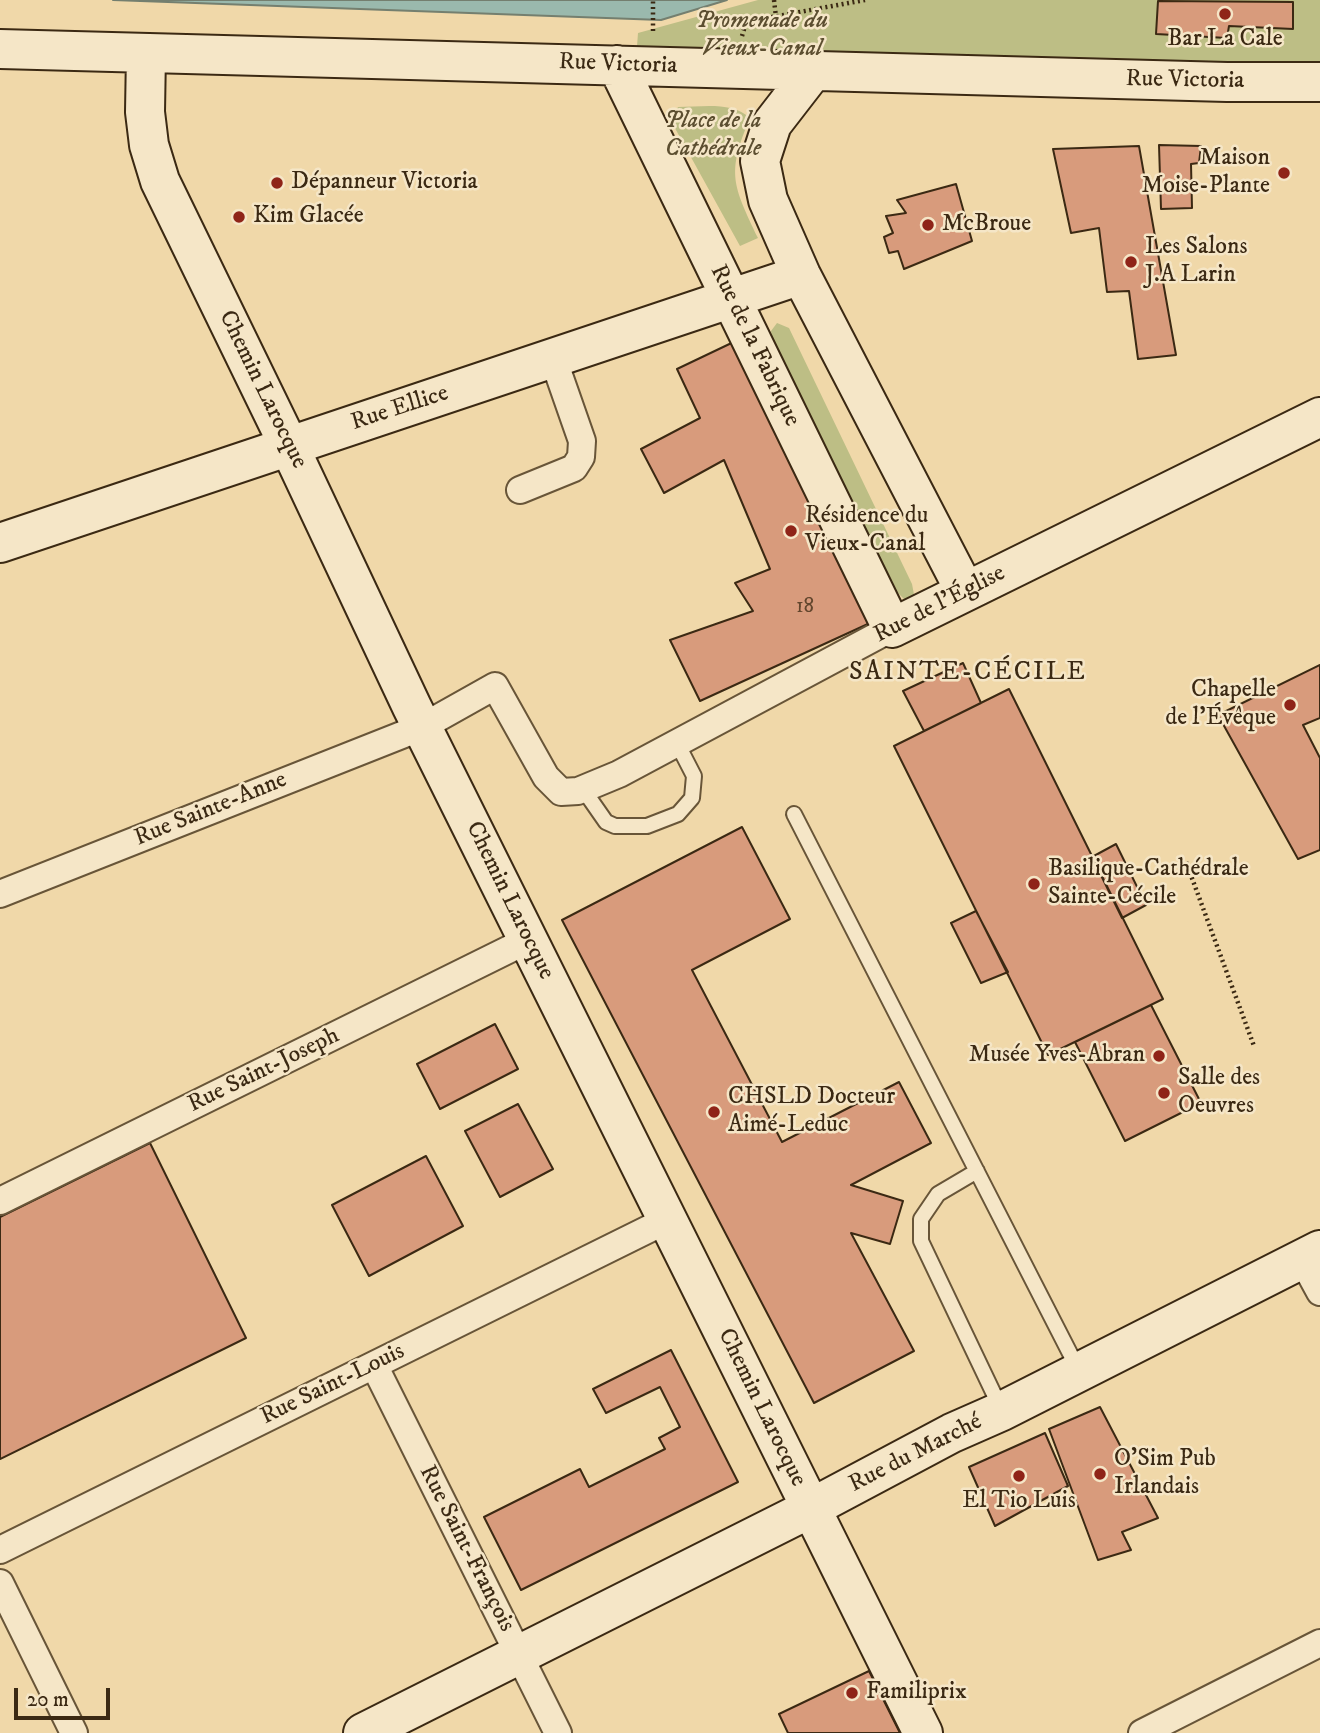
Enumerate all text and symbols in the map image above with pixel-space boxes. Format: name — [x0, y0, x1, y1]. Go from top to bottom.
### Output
marker: Bar La Cale — [1217, 6, 1233, 22]
park label: Promenade du Vieux-Canal — [696, 8, 828, 64]
place label: Bar La Cale — [1167, 26, 1283, 54]
street label: Rue Victoria — [558, 49, 678, 81]
street label: Rue Victoria — [1125, 66, 1245, 96]
park label: Place de la Cathédrale — [665, 108, 761, 164]
place label: Maison Moise-Plante — [1142, 145, 1270, 201]
marker: Maison Moise-Plante — [1276, 165, 1292, 181]
place label: Dépanneur Victoria — [291, 169, 478, 197]
marker: Dépanneur Victoria — [269, 175, 285, 191]
place label: Kim Glacée — [253, 203, 364, 231]
marker: Kim Glacée — [231, 209, 247, 225]
place label: McBroue — [942, 211, 1031, 239]
marker: McBroue — [920, 217, 936, 233]
place label: Les Salons J.A Larin — [1145, 234, 1248, 290]
marker: Les Salons J.A Larin — [1123, 254, 1139, 270]
street label: Rue de la Fabrique — [702, 261, 806, 431]
street label: Chemin Larocque — [211, 306, 313, 474]
street label: Rue Ellice — [348, 380, 452, 438]
place label: Résidence du Vieux-Canal — [805, 503, 928, 559]
marker: Résidence du Vieux-Canal — [783, 523, 799, 539]
street label: Rue de l'Église — [870, 560, 1010, 650]
house number: 18 — [796, 595, 814, 621]
district label: SAINTE-CÉCILE — [851, 658, 1085, 690]
place label: Chapelle de l'Évêque — [1165, 677, 1276, 733]
marker: Chapelle de l'Évêque — [1282, 697, 1298, 713]
street label: Rue Sainte-Anne — [131, 766, 291, 854]
street label: Chemin Larocque — [458, 817, 560, 985]
place label: Basilique-Cathédrale Sainte-Cécile — [1048, 856, 1249, 912]
marker: Basilique-Cathédrale Sainte-Cécile — [1026, 876, 1042, 892]
street label: Rue Saint-Joseph — [184, 1022, 344, 1120]
place label: Musée Yves-Abran — [969, 1042, 1145, 1070]
marker: Musée Yves-Abran — [1151, 1048, 1167, 1064]
place label: Salle des Oeuvres — [1178, 1065, 1260, 1121]
place label: CHSLD Docteur Aimé-Leduc — [728, 1084, 895, 1140]
marker: Salle des Oeuvres — [1156, 1085, 1172, 1101]
marker: CHSLD Docteur Aimé-Leduc — [706, 1104, 722, 1120]
street label: Chemin Larocque — [710, 1324, 812, 1492]
street label: Rue Saint-Louis — [256, 1338, 410, 1432]
street label: Rue du Marché — [845, 1408, 987, 1500]
place label: O'Sim Pub Irlandais — [1114, 1446, 1216, 1502]
street label: Rue Saint-François — [412, 1461, 520, 1637]
marker: O'Sim Pub Irlandais — [1092, 1466, 1108, 1482]
marker: El Tio Luis — [1011, 1468, 1027, 1484]
place label: El Tio Luis — [962, 1488, 1076, 1516]
scale bar — [18, 1674, 114, 1718]
place label: Familiprix — [866, 1679, 967, 1707]
marker: Familiprix — [844, 1685, 860, 1701]
text: 20 m — [27, 1687, 69, 1713]

